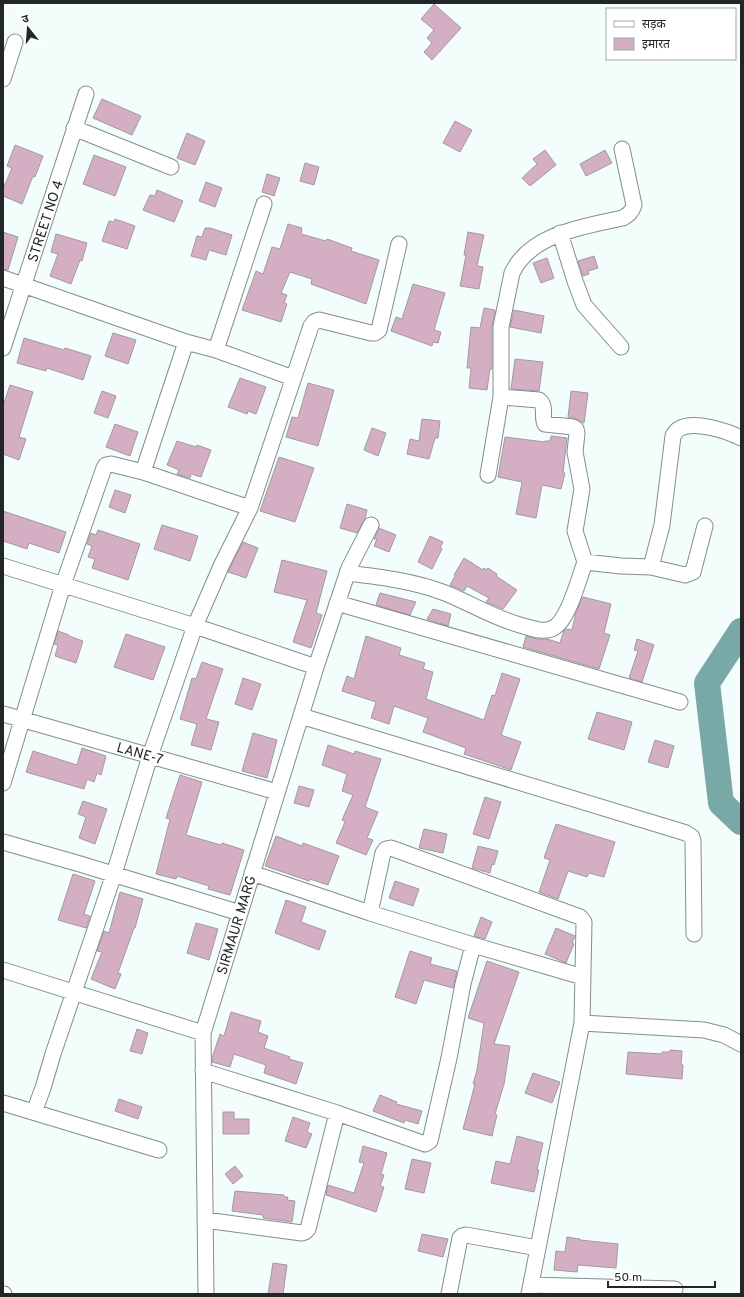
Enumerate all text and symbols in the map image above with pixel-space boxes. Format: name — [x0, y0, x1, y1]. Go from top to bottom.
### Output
north arrow — [8, 8, 48, 48]
legend — [606, 8, 736, 60]
text: उ — [20, 12, 31, 27]
text: सड़क — [642, 17, 667, 33]
text: इमारत — [642, 37, 671, 53]
street label: STREET NO 4 — [25, 178, 68, 265]
street label: LANE-7 — [114, 740, 165, 769]
street label: SIRMAUR MARG — [214, 874, 261, 977]
scale bar — [608, 1263, 715, 1289]
text: 50 m — [614, 1270, 642, 1286]

